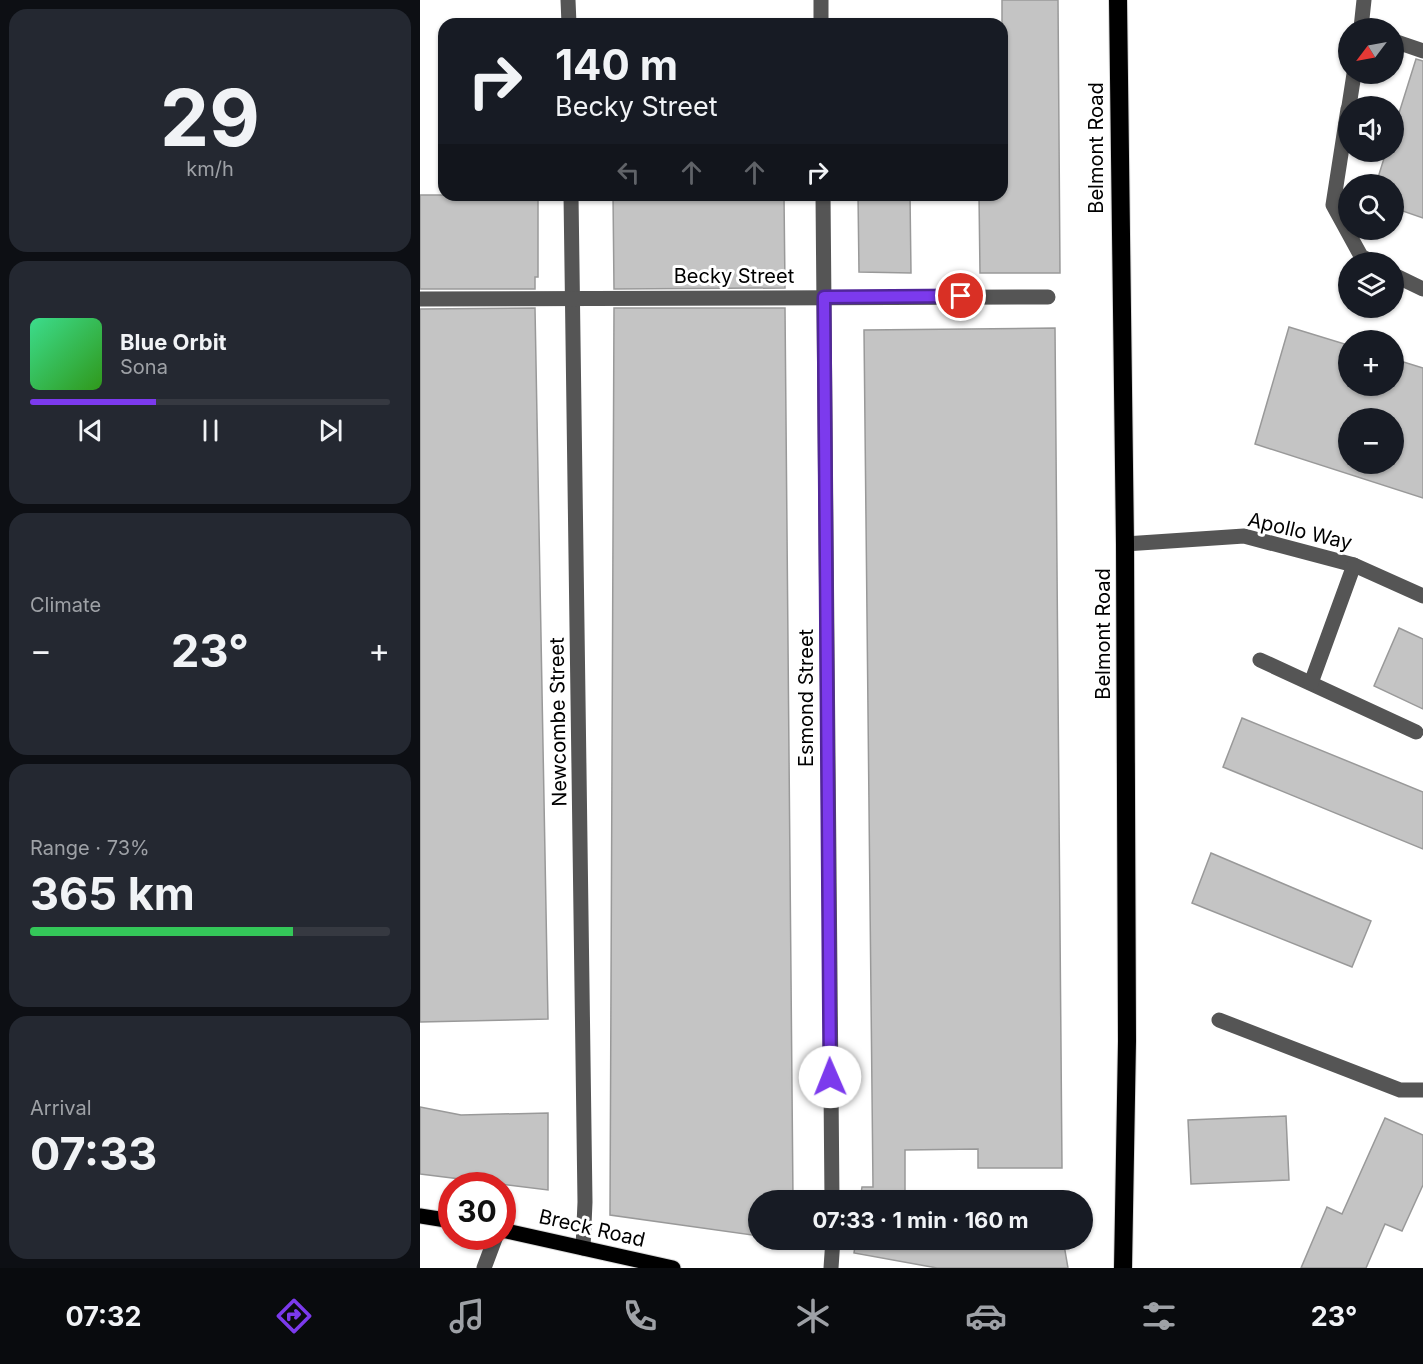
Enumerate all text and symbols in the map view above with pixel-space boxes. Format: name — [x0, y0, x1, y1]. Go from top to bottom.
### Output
north arrow — [1338, 18, 1404, 84]
map controls — [1338, 18, 1404, 474]
text: 140 m — [555, 39, 678, 90]
icon: right — [456, 42, 534, 120]
text: 29 — [160, 70, 260, 165]
street label: Belmont Road — [1084, 82, 1108, 214]
text: Becky Street — [555, 90, 718, 123]
button: sound — [1338, 96, 1404, 162]
icon: left — [612, 156, 645, 189]
icon: ahead — [675, 156, 708, 189]
icon: ahead — [738, 156, 771, 189]
icon: right — [801, 156, 834, 189]
text: km/h — [186, 157, 234, 181]
button: search — [1338, 174, 1404, 240]
button: layers — [1338, 252, 1404, 318]
street label: Becky Street — [674, 264, 795, 288]
pin — [935, 270, 986, 321]
icon: arrive — [944, 279, 977, 312]
text: Blue Orbit — [120, 329, 227, 355]
button: + — [1338, 330, 1404, 396]
text: Sona — [120, 355, 168, 379]
button: − — [1338, 408, 1404, 474]
icon: previous — [74, 414, 107, 447]
icon: pause — [194, 414, 227, 447]
icon: next — [314, 414, 347, 447]
street label: Apollo Way — [1246, 507, 1354, 555]
street label: Belmont Road — [1091, 568, 1115, 700]
text: Climate — [30, 593, 101, 617]
text: 23° — [171, 623, 249, 678]
street label: Esmond Street — [794, 628, 818, 767]
text: − — [30, 630, 52, 670]
text: + — [368, 630, 390, 670]
street label: Newcombe Street — [545, 637, 571, 807]
text: Range · 73% — [30, 836, 150, 860]
text: 365 km — [30, 866, 195, 921]
position arrow — [798, 1045, 862, 1109]
text: Arrival — [30, 1096, 92, 1120]
text: 07:33 — [30, 1126, 157, 1181]
speed limit sign: 30 — [438, 1172, 516, 1250]
street label: Breck Road — [537, 1204, 647, 1252]
text: 07:33 · 1 min · 160 m — [812, 1207, 1029, 1233]
icon: directions — [273, 1295, 315, 1337]
icon: music — [446, 1295, 488, 1337]
icon: phone — [619, 1295, 661, 1337]
icon: climate — [792, 1295, 834, 1337]
icon: car — [965, 1295, 1007, 1337]
icon: filters — [1138, 1295, 1180, 1337]
text: 07:32 — [66, 1300, 141, 1333]
text: 23° — [1311, 1300, 1357, 1333]

